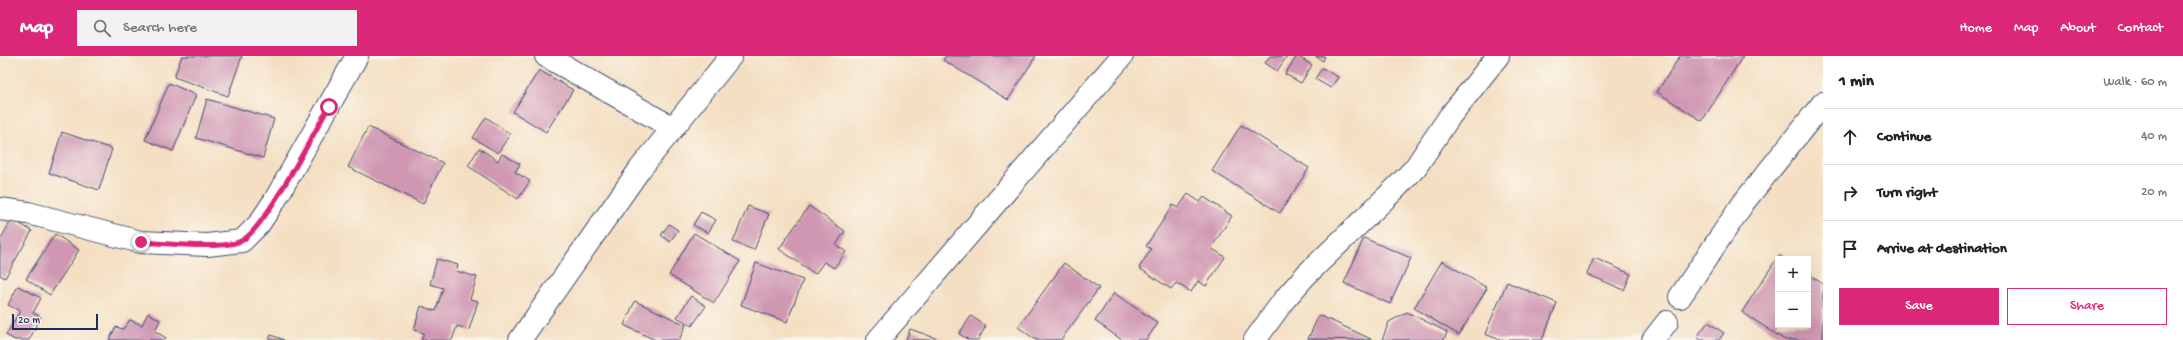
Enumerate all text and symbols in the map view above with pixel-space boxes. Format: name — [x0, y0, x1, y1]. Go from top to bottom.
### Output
search box — [77, 10, 357, 46]
text: Map — [20, 17, 53, 40]
icon: search — [91, 17, 113, 39]
text: Search here — [123, 19, 197, 37]
text: Home — [1960, 20, 1992, 37]
text: Map — [2014, 20, 2038, 37]
text: About — [2060, 20, 2096, 37]
text: Contact — [2118, 20, 2163, 37]
text: 1 min — [1839, 72, 1874, 92]
text: Walk · 60 m — [2104, 75, 2167, 90]
route start — [320, 98, 338, 116]
icon: ahead — [1839, 126, 1861, 148]
text: Continue — [1877, 128, 1931, 146]
text: 40 m — [2141, 129, 2167, 144]
icon: right — [1839, 182, 1861, 204]
text: Turn right — [1877, 184, 1937, 202]
text: 20 m — [2141, 185, 2167, 200]
route end — [132, 233, 150, 251]
icon: arrive — [1839, 238, 1861, 260]
text: Arrive at destination — [1877, 240, 2007, 258]
map controls — [1775, 256, 1811, 328]
button: + — [1775, 256, 1811, 292]
button: Save — [1839, 288, 1999, 325]
button: Share — [2007, 288, 2167, 325]
button: − — [1775, 292, 1811, 328]
scale bar — [12, 312, 98, 331]
text: 20 m — [18, 315, 40, 327]

